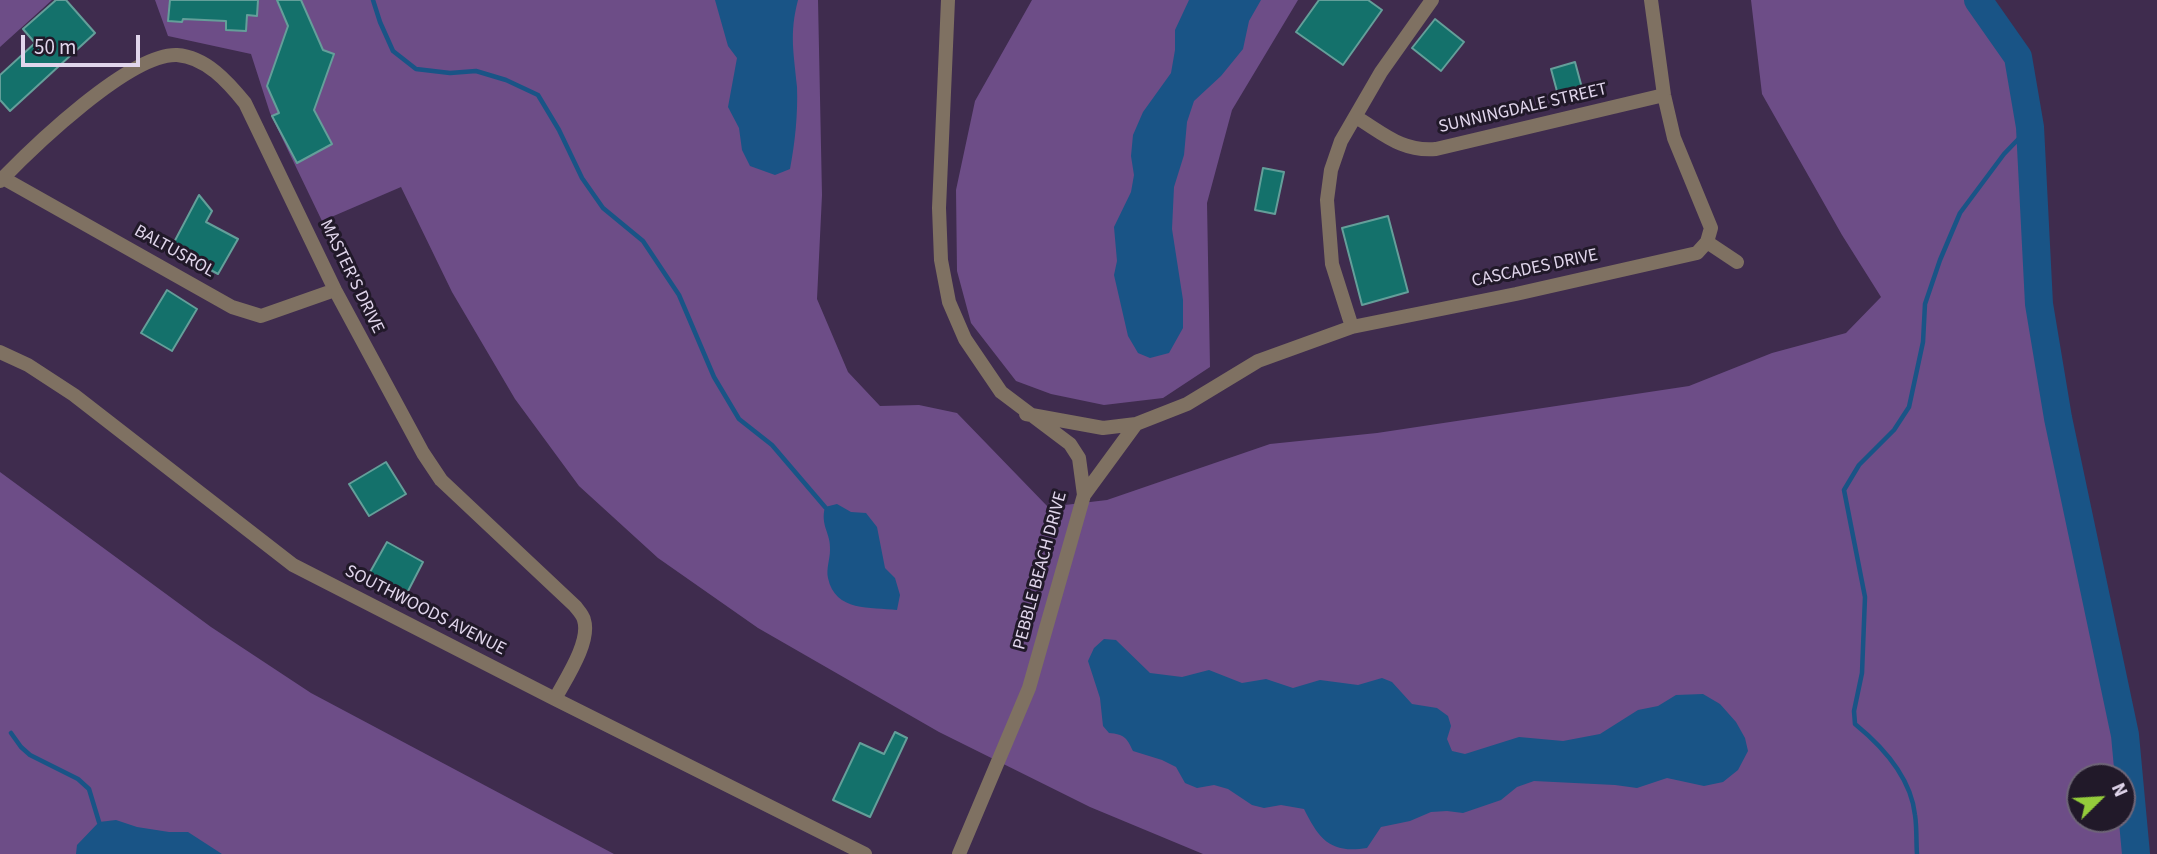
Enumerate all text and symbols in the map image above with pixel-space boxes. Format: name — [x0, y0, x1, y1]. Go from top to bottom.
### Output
scale bar — [24, 21, 144, 65]
text: 50 m — [34, 32, 76, 62]
street label: SUNNINGDALE STREET — [1437, 79, 1609, 139]
street label: MASTER'S DRIVE — [314, 217, 388, 337]
street label: BALTUSROL — [130, 221, 218, 283]
street label: CASCADES DRIVE — [1470, 245, 1600, 293]
street label: PEBBLE BEACH DRIVE — [1010, 490, 1072, 652]
street label: SOUTHWOODS AVENUE — [341, 561, 509, 661]
north arrow — [2066, 763, 2136, 833]
text: N — [2104, 779, 2134, 801]

